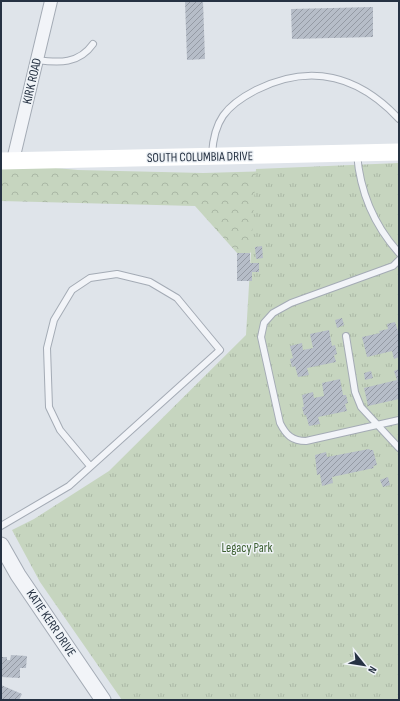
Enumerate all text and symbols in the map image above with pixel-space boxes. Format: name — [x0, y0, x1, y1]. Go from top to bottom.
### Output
street label: KIRK ROAD — [19, 56, 45, 106]
street label: SOUTH COLUMBIA DRIVE — [147, 148, 253, 166]
park label: Legacy Park — [221, 540, 273, 556]
street label: KATIE KERR DRIVE — [23, 586, 79, 660]
north arrow — [344, 645, 384, 685]
text: N — [365, 664, 379, 676]

